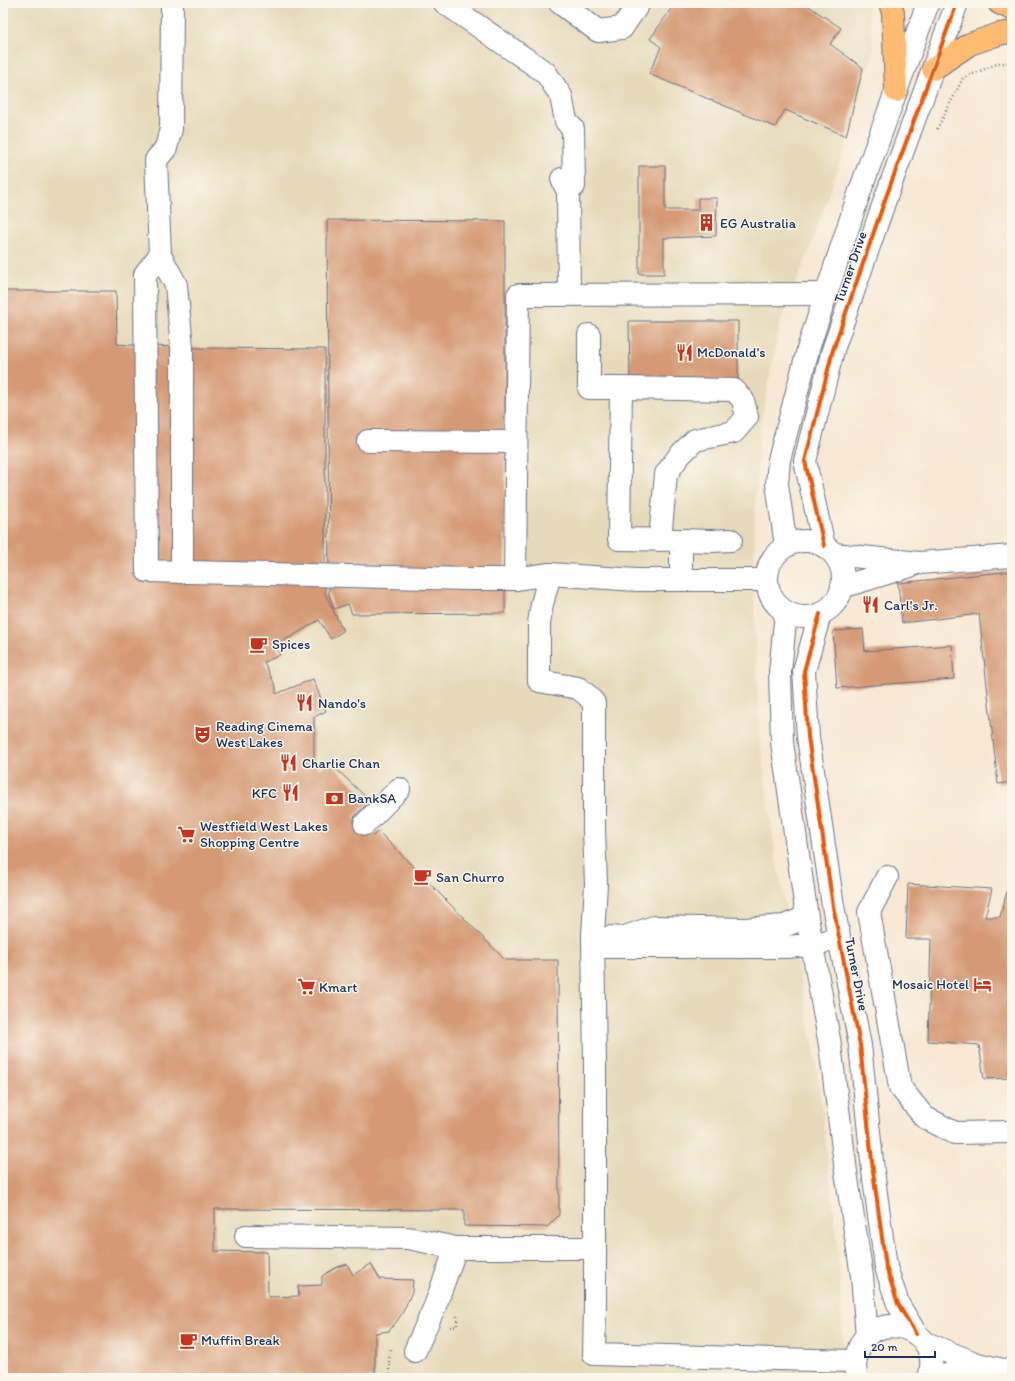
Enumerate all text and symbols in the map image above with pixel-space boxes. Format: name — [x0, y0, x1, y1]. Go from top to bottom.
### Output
building icon: EG Australia — [697, 213, 717, 233]
place label: EG Australia — [720, 215, 797, 232]
street label: Turner Drive — [830, 229, 871, 305]
restaurant icon: McDonald's — [674, 342, 694, 362]
place label: McDonald's — [697, 344, 766, 361]
restaurant icon: Carl's Jr. — [861, 595, 881, 615]
place label: Carl's Jr. — [884, 597, 938, 614]
cafe icon: Spices — [249, 634, 269, 654]
place label: Spices — [272, 636, 310, 653]
restaurant icon: Nando's — [295, 693, 315, 713]
place label: Nando's — [318, 695, 366, 712]
place label: Reading Cinema West Lakes — [216, 718, 313, 751]
theatre icon: Reading Cinema West Lakes — [193, 724, 213, 744]
restaurant icon: Charlie Chan — [279, 753, 299, 773]
place label: Charlie Chan — [302, 755, 380, 772]
restaurant icon: KFC — [280, 783, 300, 803]
place label: KFC — [252, 785, 277, 802]
bank icon: BankSA — [325, 788, 345, 808]
place label: BankSA — [348, 790, 396, 807]
place label: Westfield West Lakes Shopping Centre — [200, 818, 328, 851]
supermarket icon: Westfield West Lakes Shopping Centre — [177, 824, 197, 844]
cafe icon: San Churro — [413, 867, 433, 887]
place label: San Churro — [436, 869, 504, 886]
street label: Turner Drive — [841, 936, 872, 1013]
hotel icon: Mosaic Hotel — [972, 974, 992, 994]
place label: Mosaic Hotel — [892, 976, 969, 993]
supermarket icon: Kmart — [296, 977, 316, 997]
place label: Kmart — [319, 979, 357, 996]
cafe icon: Muffin Break — [178, 1330, 198, 1350]
place label: Muffin Break — [201, 1332, 281, 1349]
scale bar — [865, 1333, 935, 1359]
text: 20 m — [871, 1340, 898, 1354]

